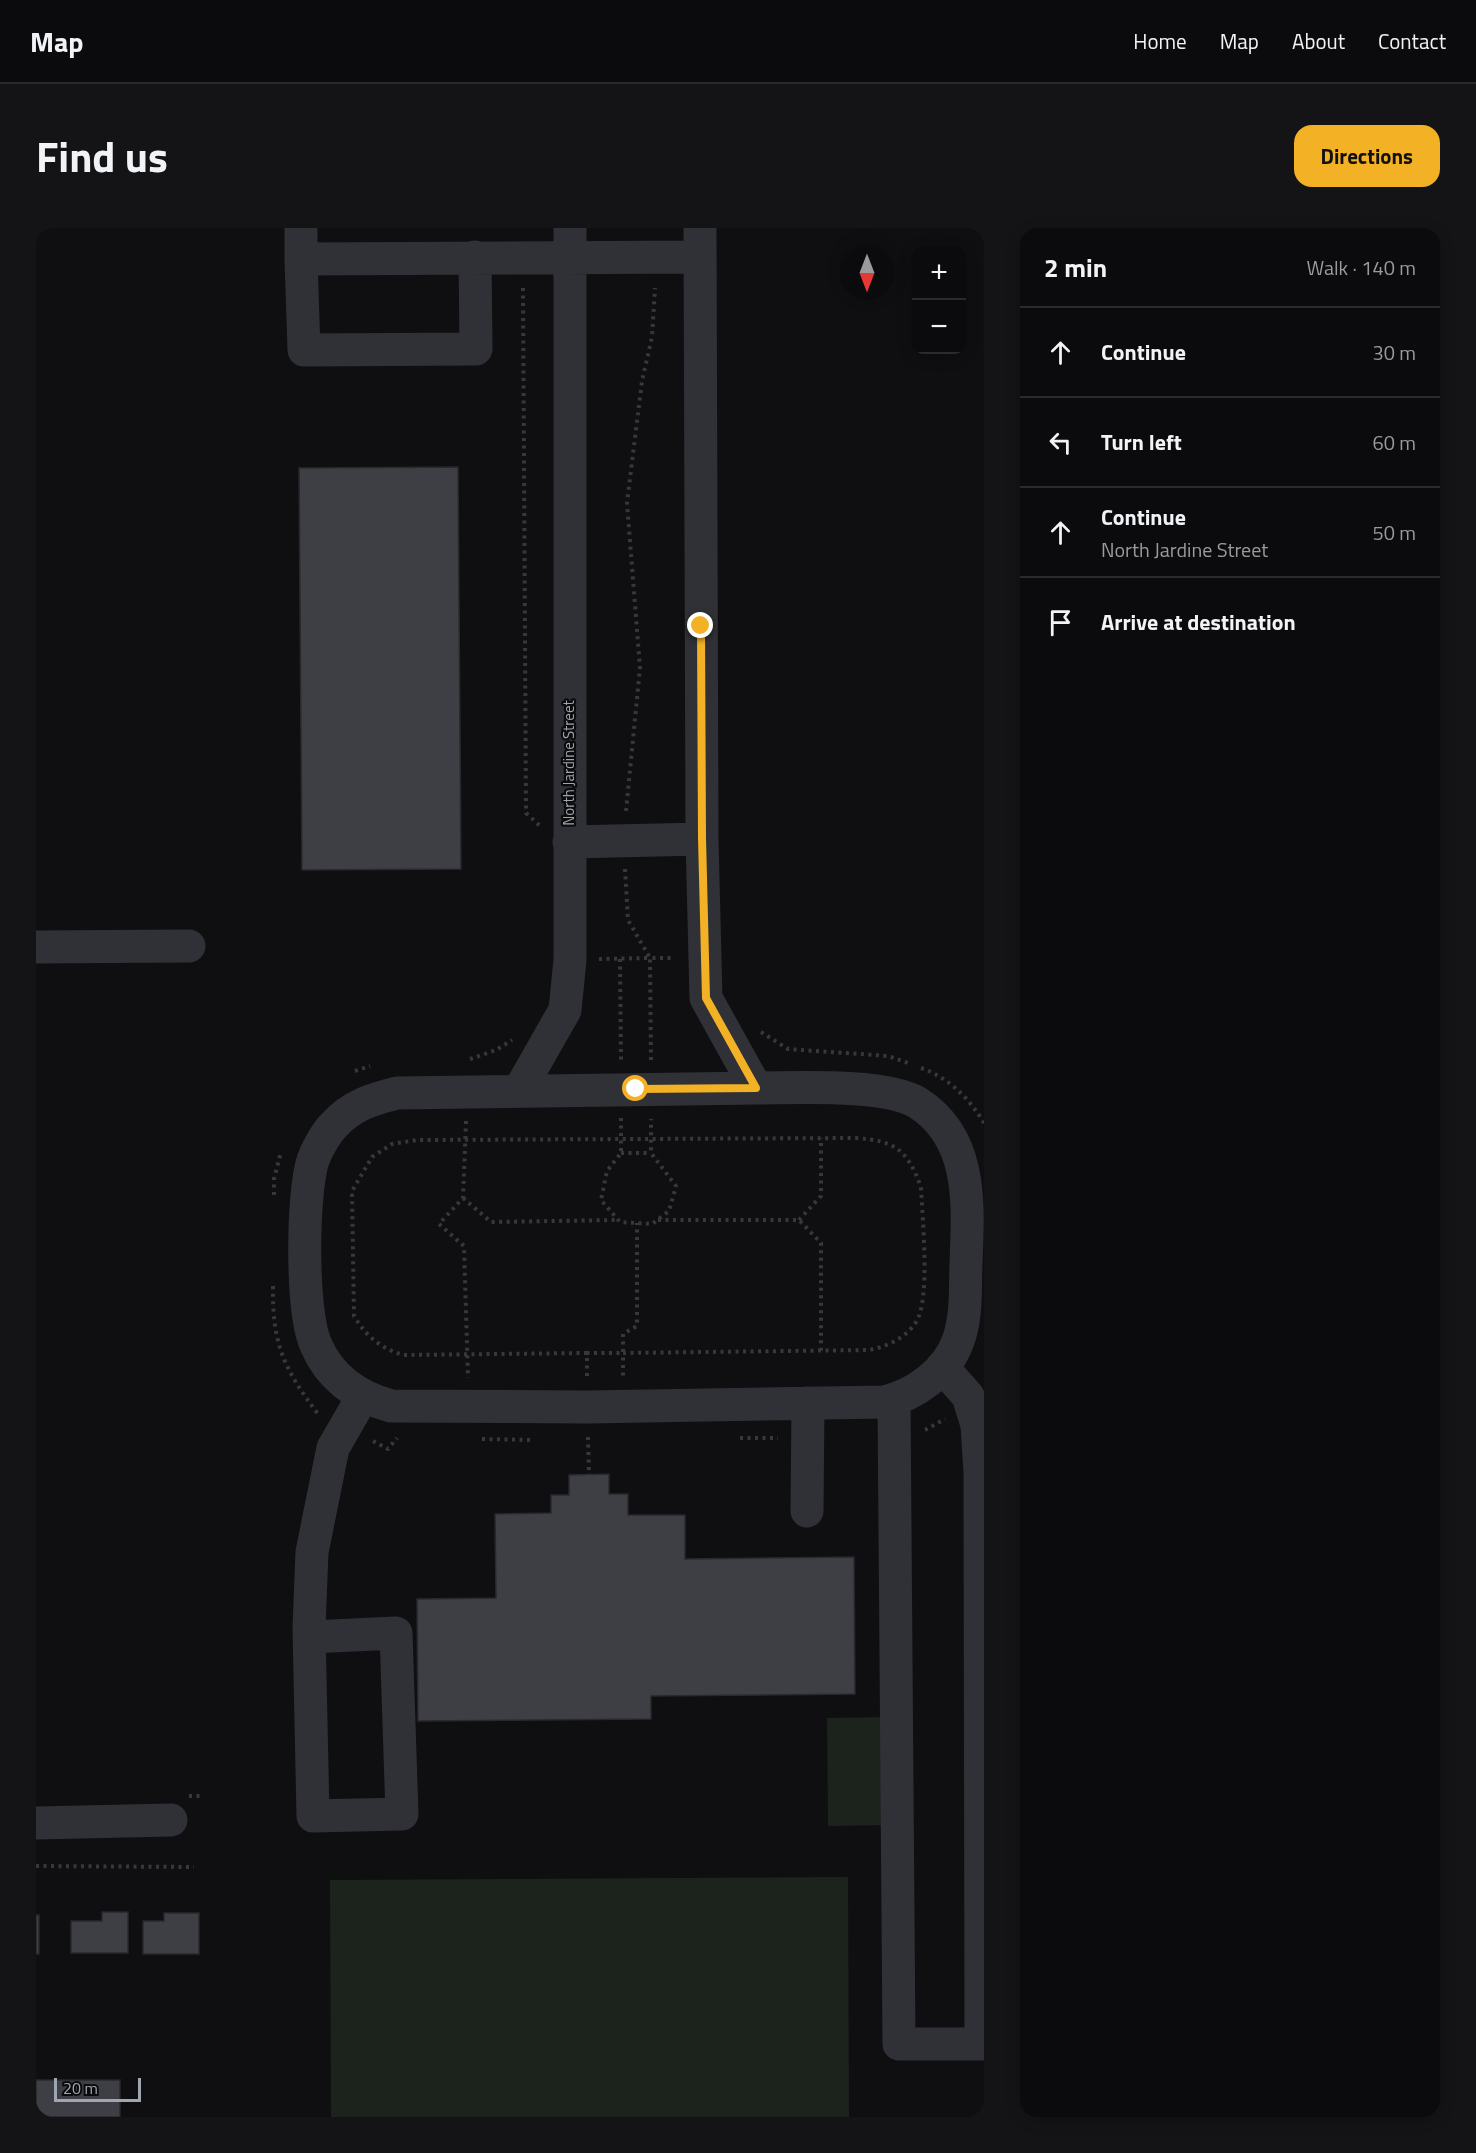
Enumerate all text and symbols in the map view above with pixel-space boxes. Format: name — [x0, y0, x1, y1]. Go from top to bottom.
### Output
text: Map — [30, 20, 84, 63]
text: Home — [1133, 25, 1187, 57]
text: Map — [1220, 25, 1259, 57]
text: About — [1292, 25, 1345, 57]
text: Contact — [1378, 25, 1446, 57]
text: Find us — [36, 124, 168, 188]
button: Directions — [1294, 125, 1440, 187]
north arrow — [840, 246, 894, 300]
map controls — [912, 246, 966, 354]
button: + — [912, 246, 966, 300]
text: 2 min — [1044, 248, 1107, 287]
text: Walk · 140 m — [1307, 252, 1416, 283]
button: − — [912, 300, 966, 354]
text: Continue — [1101, 335, 1186, 369]
icon: ahead — [1044, 336, 1077, 369]
text: 30 m — [1372, 337, 1416, 368]
text: Turn left — [1101, 425, 1182, 459]
icon: left — [1044, 426, 1077, 459]
text: 60 m — [1372, 427, 1416, 458]
text: Continue — [1101, 500, 1186, 534]
icon: ahead — [1044, 516, 1077, 549]
text: 50 m — [1372, 517, 1416, 548]
text: North Jardine Street — [1101, 534, 1268, 565]
text: Arrive at destination — [1101, 605, 1296, 639]
icon: arrive — [1044, 606, 1077, 639]
route end — [687, 612, 713, 638]
street label: North Jardine Street — [557, 700, 580, 826]
route start — [622, 1075, 648, 1101]
scale bar — [54, 2075, 141, 2102]
text: 20 m — [63, 2076, 98, 2100]

